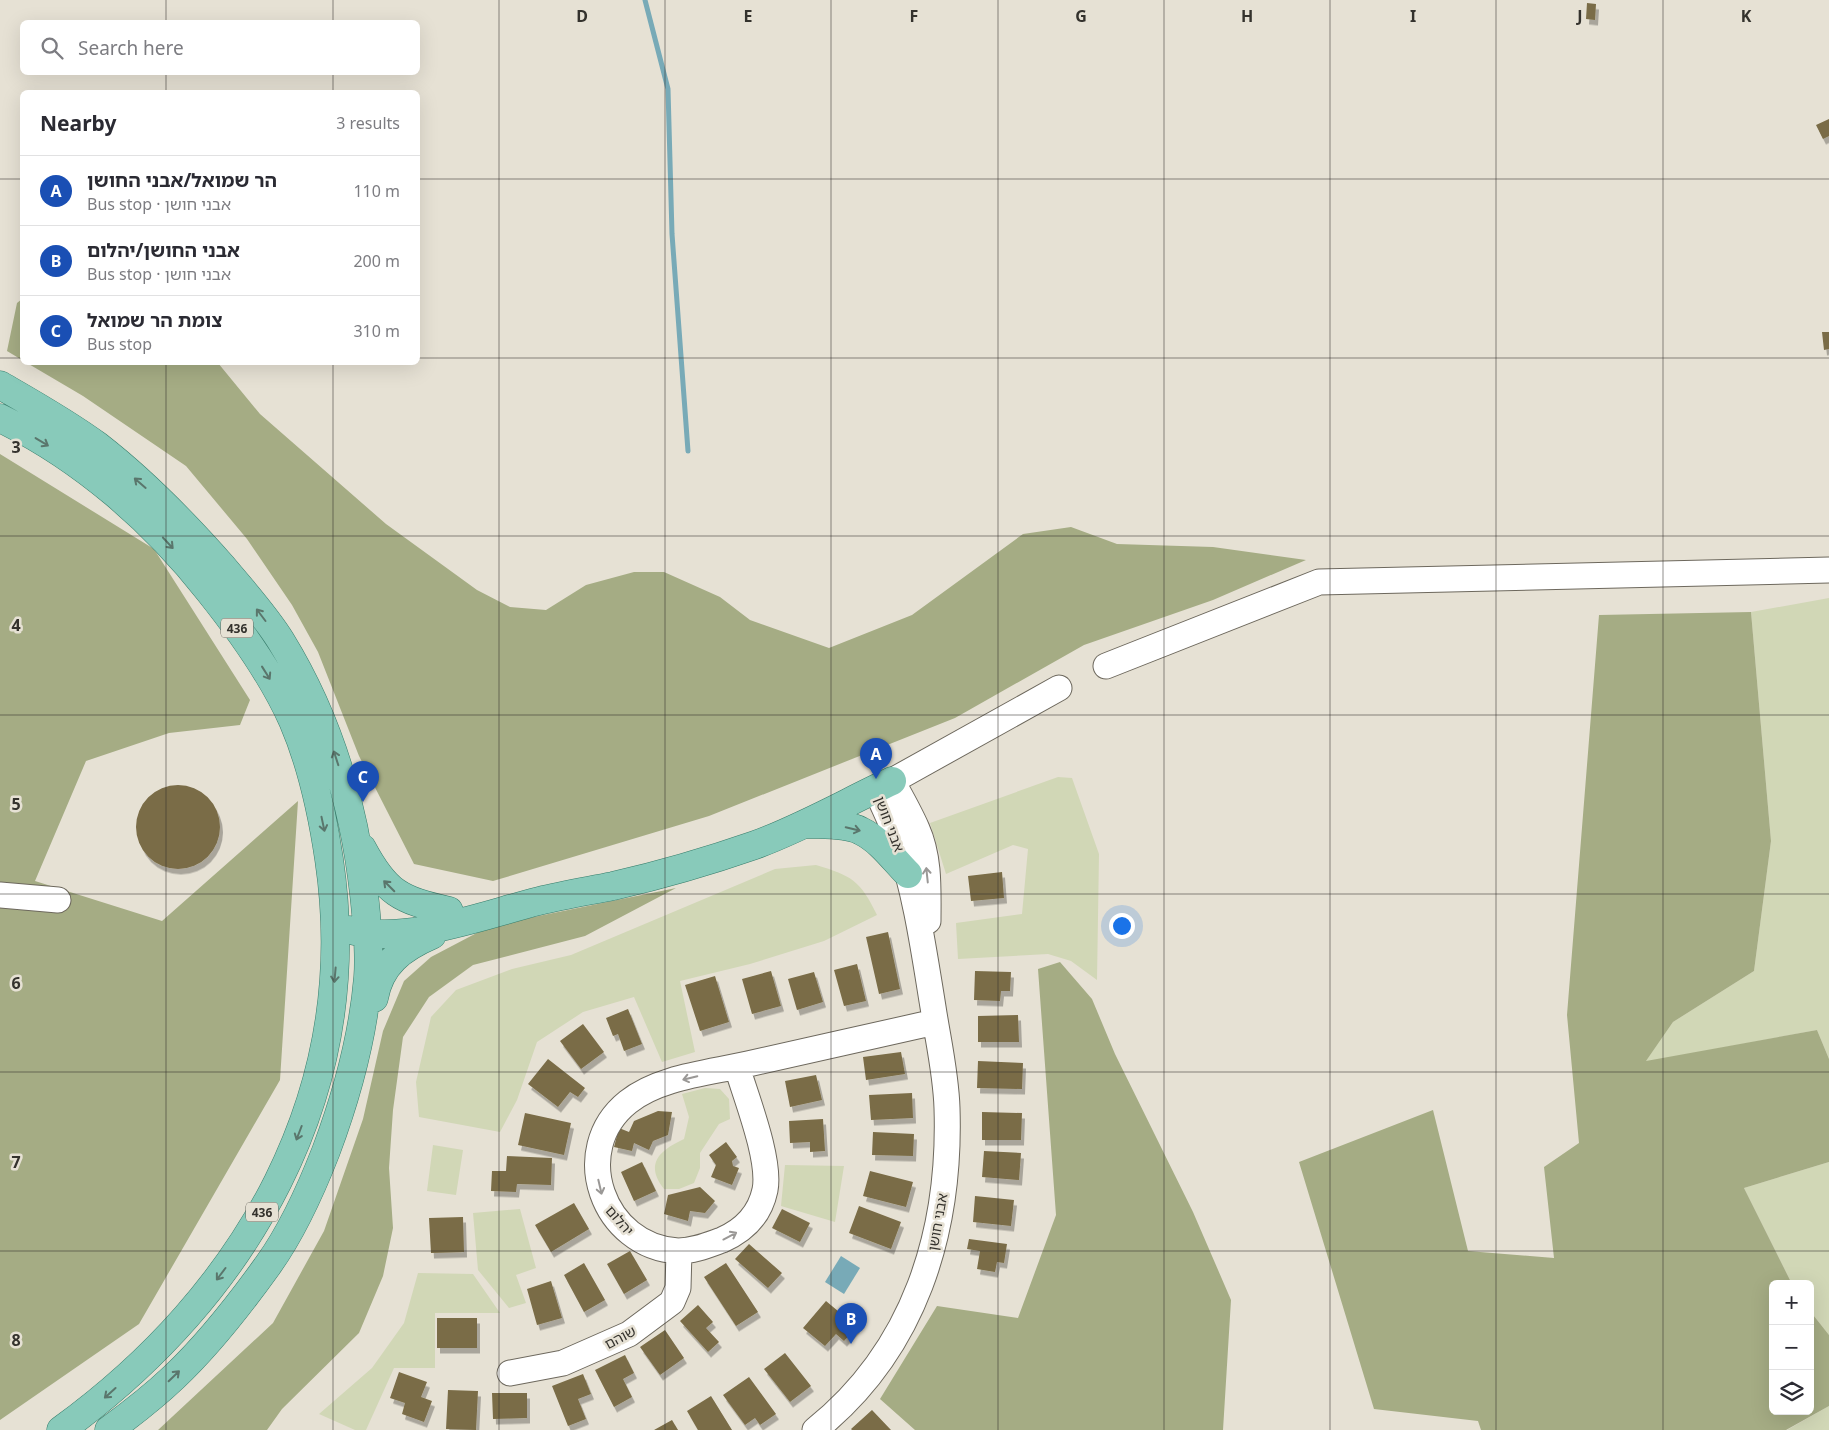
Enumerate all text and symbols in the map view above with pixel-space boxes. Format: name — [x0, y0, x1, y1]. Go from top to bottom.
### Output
text: D — [576, 5, 588, 27]
text: E — [744, 5, 753, 27]
text: F — [910, 5, 918, 27]
text: G — [1075, 5, 1087, 27]
text: H — [1241, 5, 1253, 27]
text: I — [1410, 5, 1416, 27]
text: J — [1575, 5, 1583, 27]
text: K — [1741, 5, 1752, 27]
search box — [20, 20, 420, 75]
icon: search — [38, 34, 66, 62]
text: Search here — [78, 35, 184, 61]
text: Nearby — [40, 109, 116, 137]
text: 3 results — [336, 112, 400, 134]
text: הר שמואל/אבני החושן — [87, 167, 277, 193]
text: A — [50, 180, 62, 202]
text: 110 m — [353, 180, 400, 202]
text: Bus stop · אבני חושן — [87, 193, 231, 215]
text: אבני החושן/יהלום — [87, 237, 240, 263]
text: B — [51, 250, 61, 272]
text: 200 m — [353, 250, 400, 272]
text: Bus stop · אבני חושן — [87, 263, 231, 285]
text: צומת הר שמואל — [87, 307, 222, 333]
text: C — [51, 320, 61, 342]
text: 310 m — [353, 320, 400, 342]
text: Bus stop — [87, 333, 152, 355]
text: 3 — [11, 436, 21, 458]
one-way arrow — [35, 437, 49, 447]
one-way arrow — [133, 477, 146, 488]
one-way arrow — [162, 537, 174, 550]
one-way arrow — [256, 609, 267, 622]
text: 4 — [11, 614, 21, 636]
road number: 436 — [221, 618, 253, 638]
one-way arrow — [262, 665, 272, 679]
pin: A — [860, 738, 892, 779]
one-way arrow — [331, 751, 340, 767]
pin: C — [347, 761, 379, 802]
text: 5 — [11, 793, 21, 815]
street label: אבני חושן — [871, 793, 909, 855]
one-way arrow — [319, 815, 329, 831]
one-way arrow — [845, 825, 861, 834]
one-way arrow — [922, 867, 932, 883]
one-way arrow — [383, 880, 395, 893]
your location — [1109, 913, 1135, 939]
one-way arrow — [330, 967, 340, 983]
text: 6 — [11, 972, 21, 994]
one-way arrow — [682, 1074, 698, 1083]
one-way arrow — [294, 1125, 303, 1140]
text: 7 — [11, 1151, 21, 1173]
one-way arrow — [596, 1179, 606, 1195]
street label: אבני חושן — [923, 1192, 951, 1252]
street label: יהלום — [602, 1201, 638, 1239]
road number: 436 — [246, 1202, 278, 1222]
one-way arrow — [722, 1230, 736, 1240]
one-way arrow — [216, 1267, 226, 1281]
map controls — [1769, 1280, 1814, 1415]
button: + — [1769, 1280, 1814, 1325]
pin: B — [835, 1303, 867, 1344]
street label: שוהם — [601, 1321, 639, 1353]
button: − — [1769, 1325, 1814, 1370]
text: 8 — [11, 1329, 21, 1351]
one-way arrow — [168, 1370, 180, 1383]
button: layers — [1769, 1370, 1814, 1415]
one-way arrow — [104, 1387, 117, 1399]

